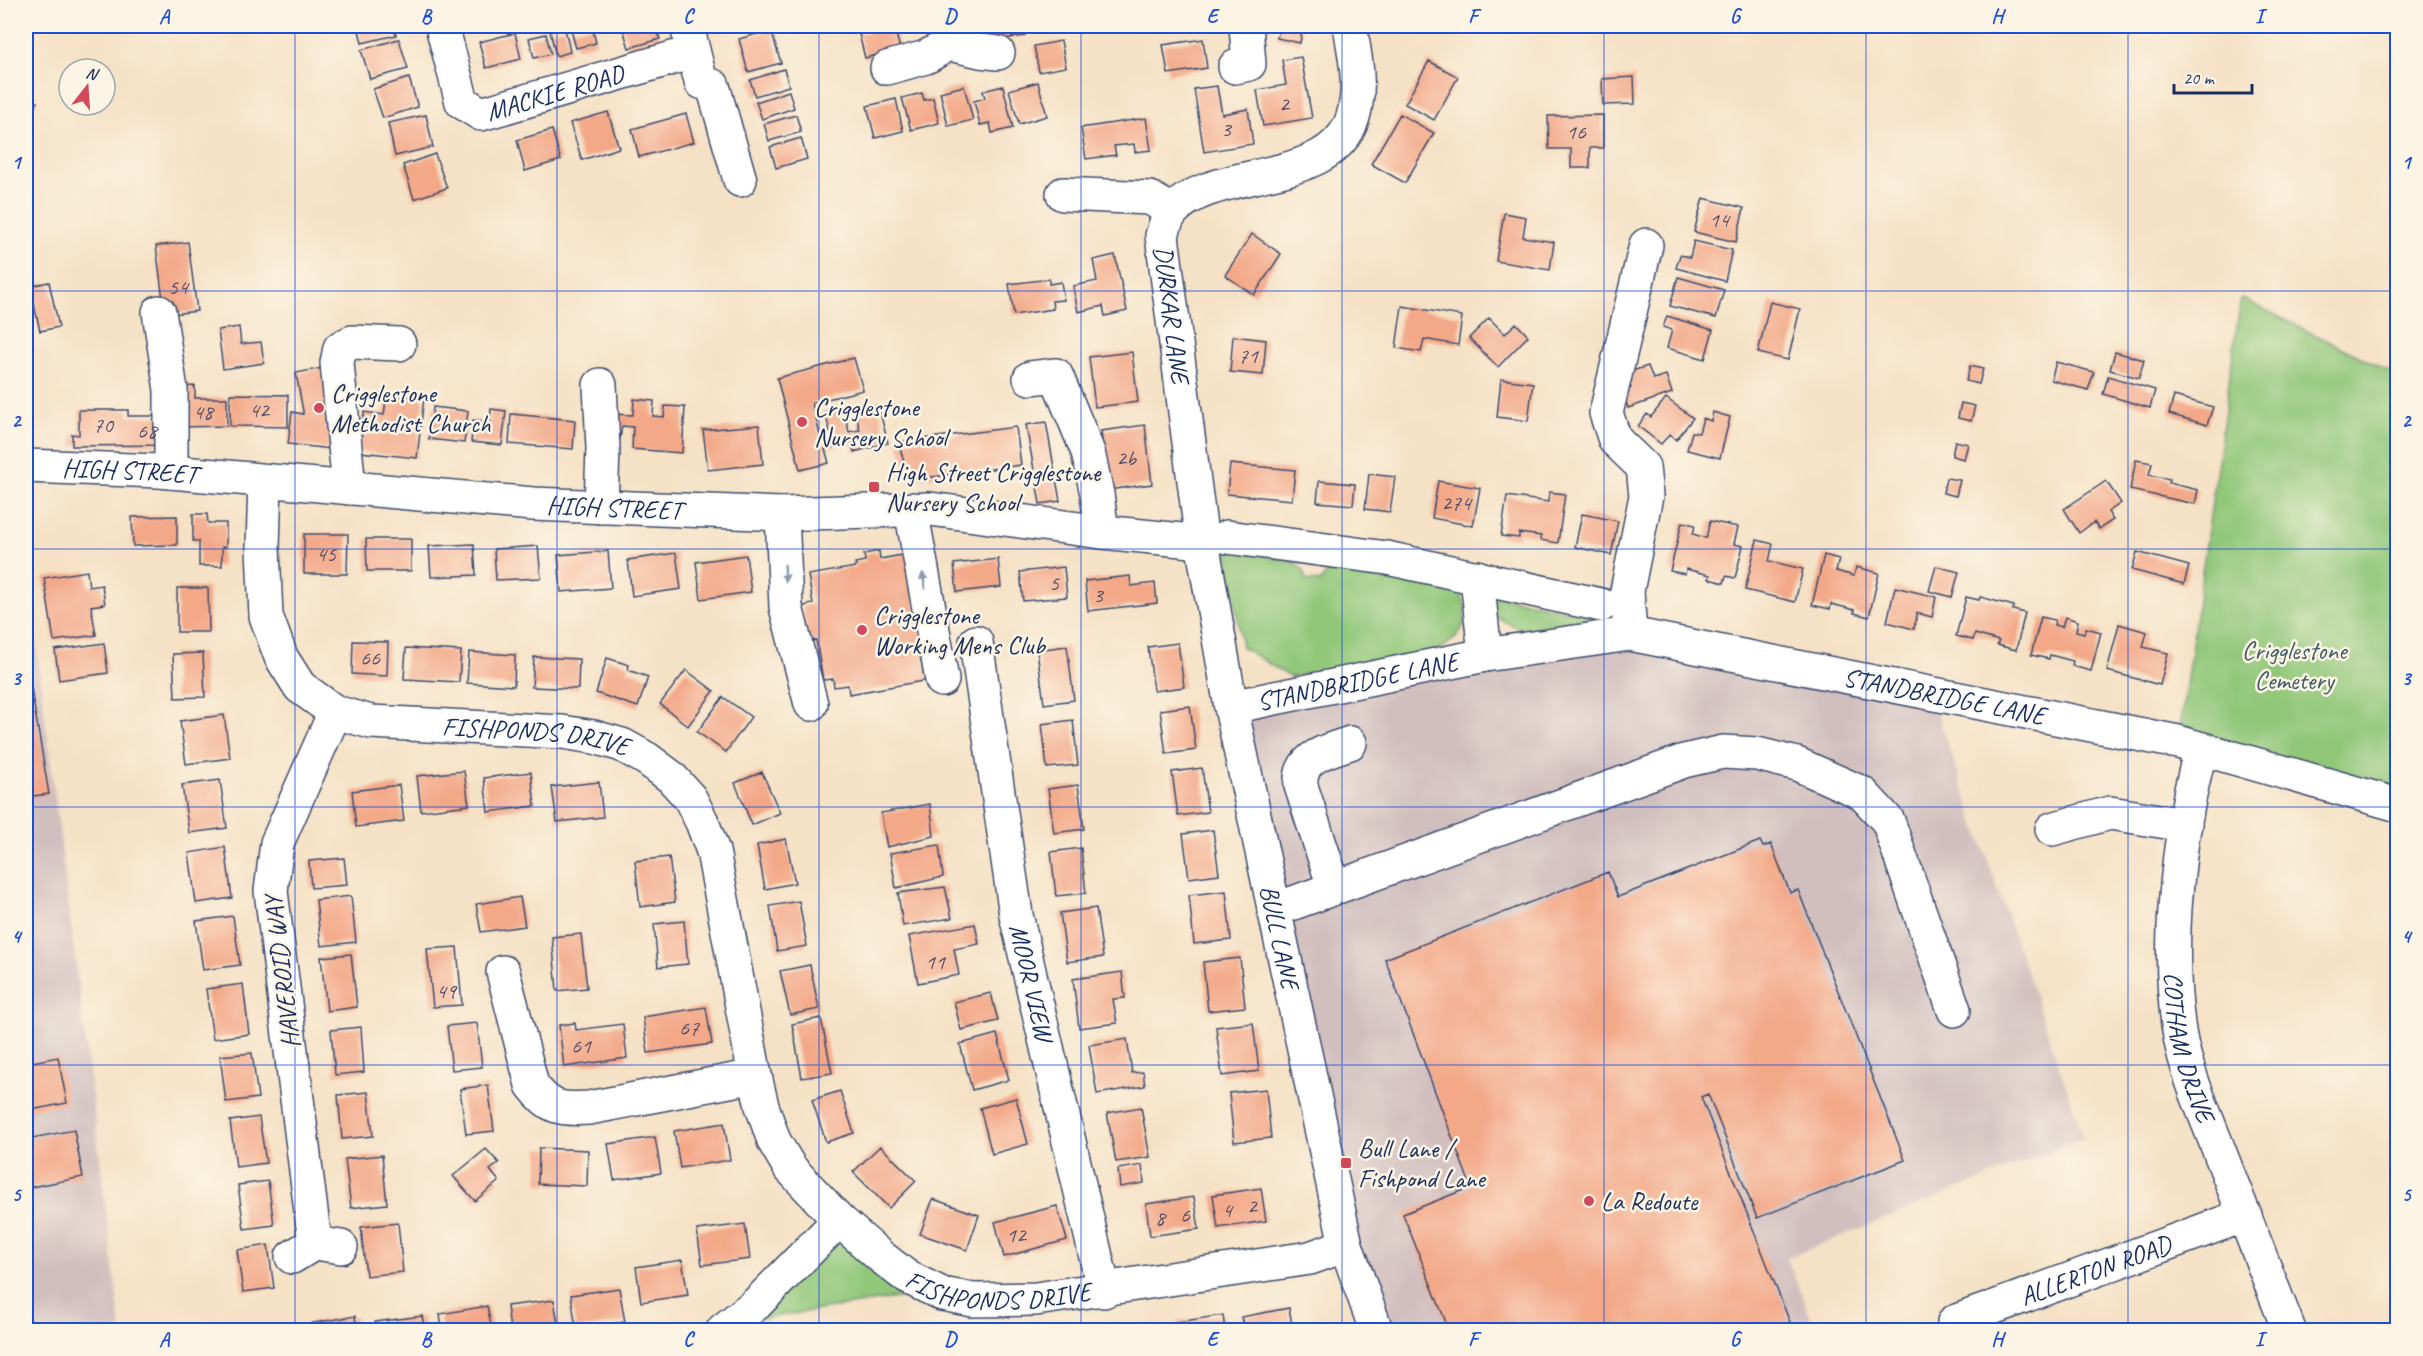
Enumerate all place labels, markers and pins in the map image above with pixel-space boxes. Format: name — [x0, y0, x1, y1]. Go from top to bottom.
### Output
place label: Crigglestone Methodist Church — [331, 377, 492, 440]
place label: Crigglestone Nursery School — [814, 391, 951, 454]
marker: Crigglestone Methodist Church — [312, 401, 326, 415]
marker: Crigglestone Nursery School — [795, 415, 809, 429]
place label: High Street Crigglestone Nursery School — [886, 456, 1102, 519]
marker: High Street Crigglestone Nursery School — [867, 480, 881, 494]
place label: Crigglestone Working Mens Club — [874, 599, 1046, 662]
marker: Crigglestone Working Mens Club — [855, 623, 869, 637]
place label: Bull Lane / Fishpond Lane — [1358, 1132, 1487, 1195]
marker: Bull Lane / Fishpond Lane — [1339, 1156, 1353, 1170]
place label: La Redoute — [1601, 1185, 1699, 1218]
marker: La Redoute — [1582, 1194, 1596, 1208]

